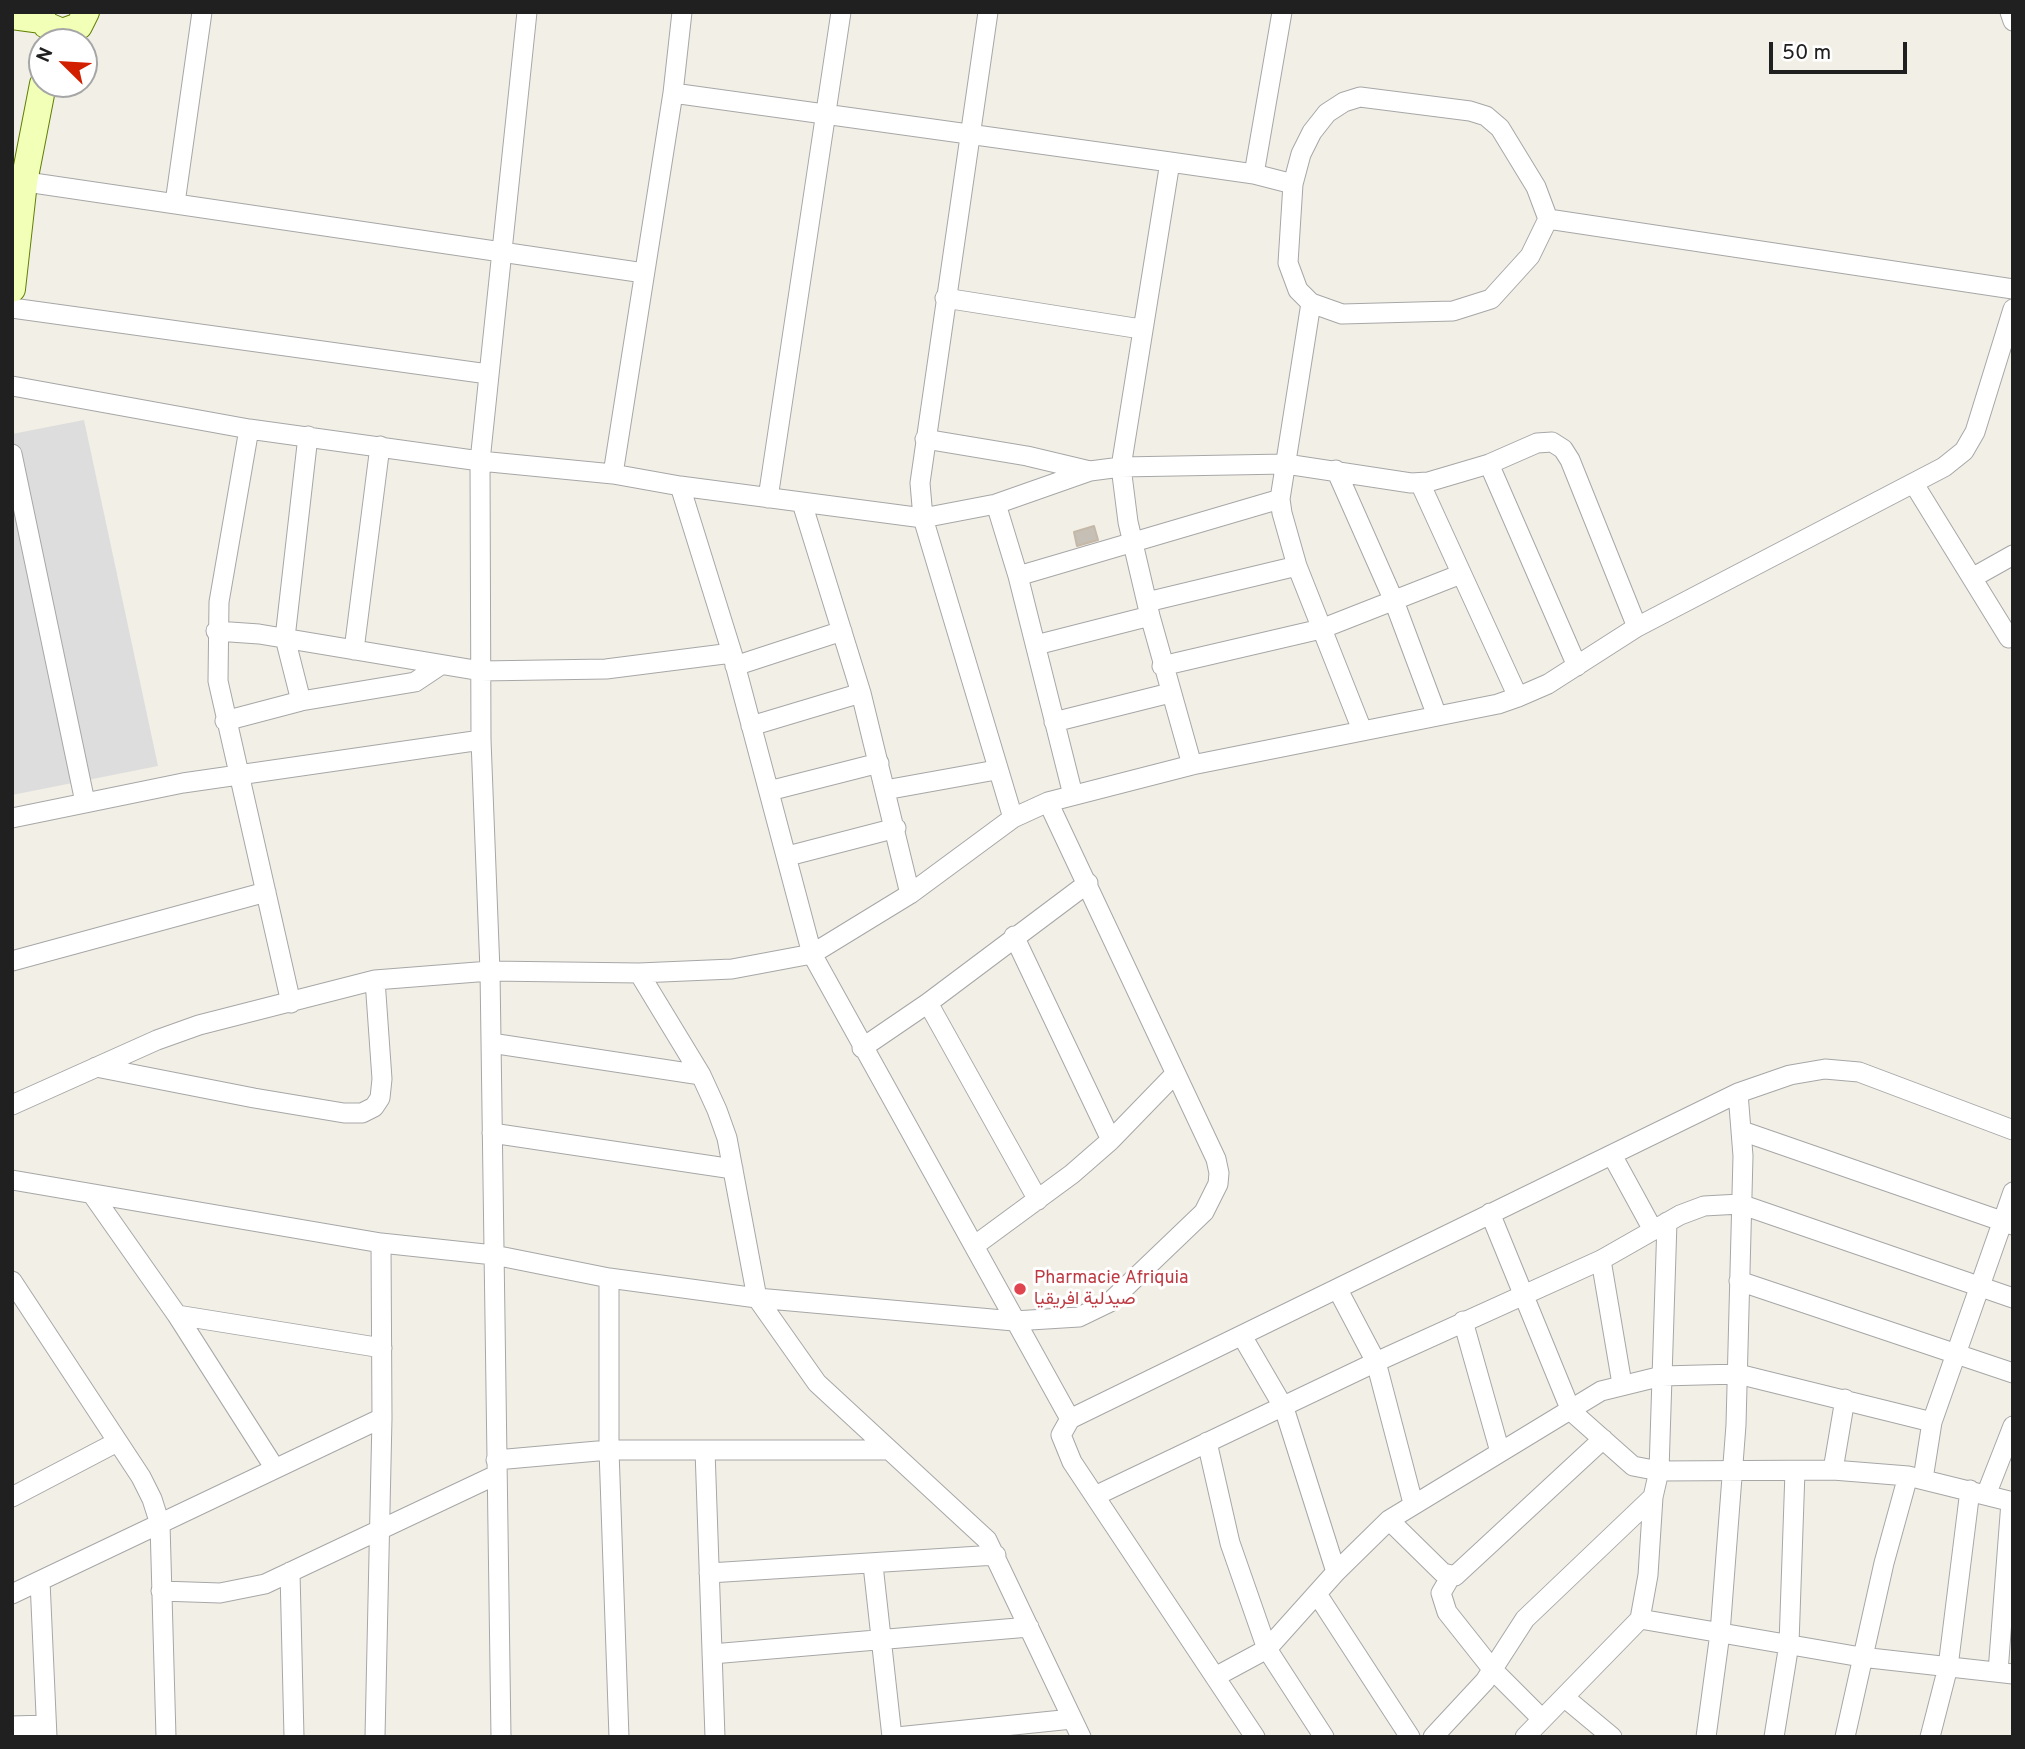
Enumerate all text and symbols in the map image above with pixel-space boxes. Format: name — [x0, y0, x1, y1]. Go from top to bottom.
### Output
north arrow — [28, 28, 98, 98]
scale bar — [1773, 28, 1911, 72]
text: 50 m — [1782, 40, 1831, 67]
text: N — [32, 44, 59, 66]
place label: Pharmacie Afriquia صيدلية افريقيا — [1034, 1268, 1189, 1310]
marker: Pharmacie Afriquia صيدلية افريقيا — [1012, 1281, 1028, 1297]

